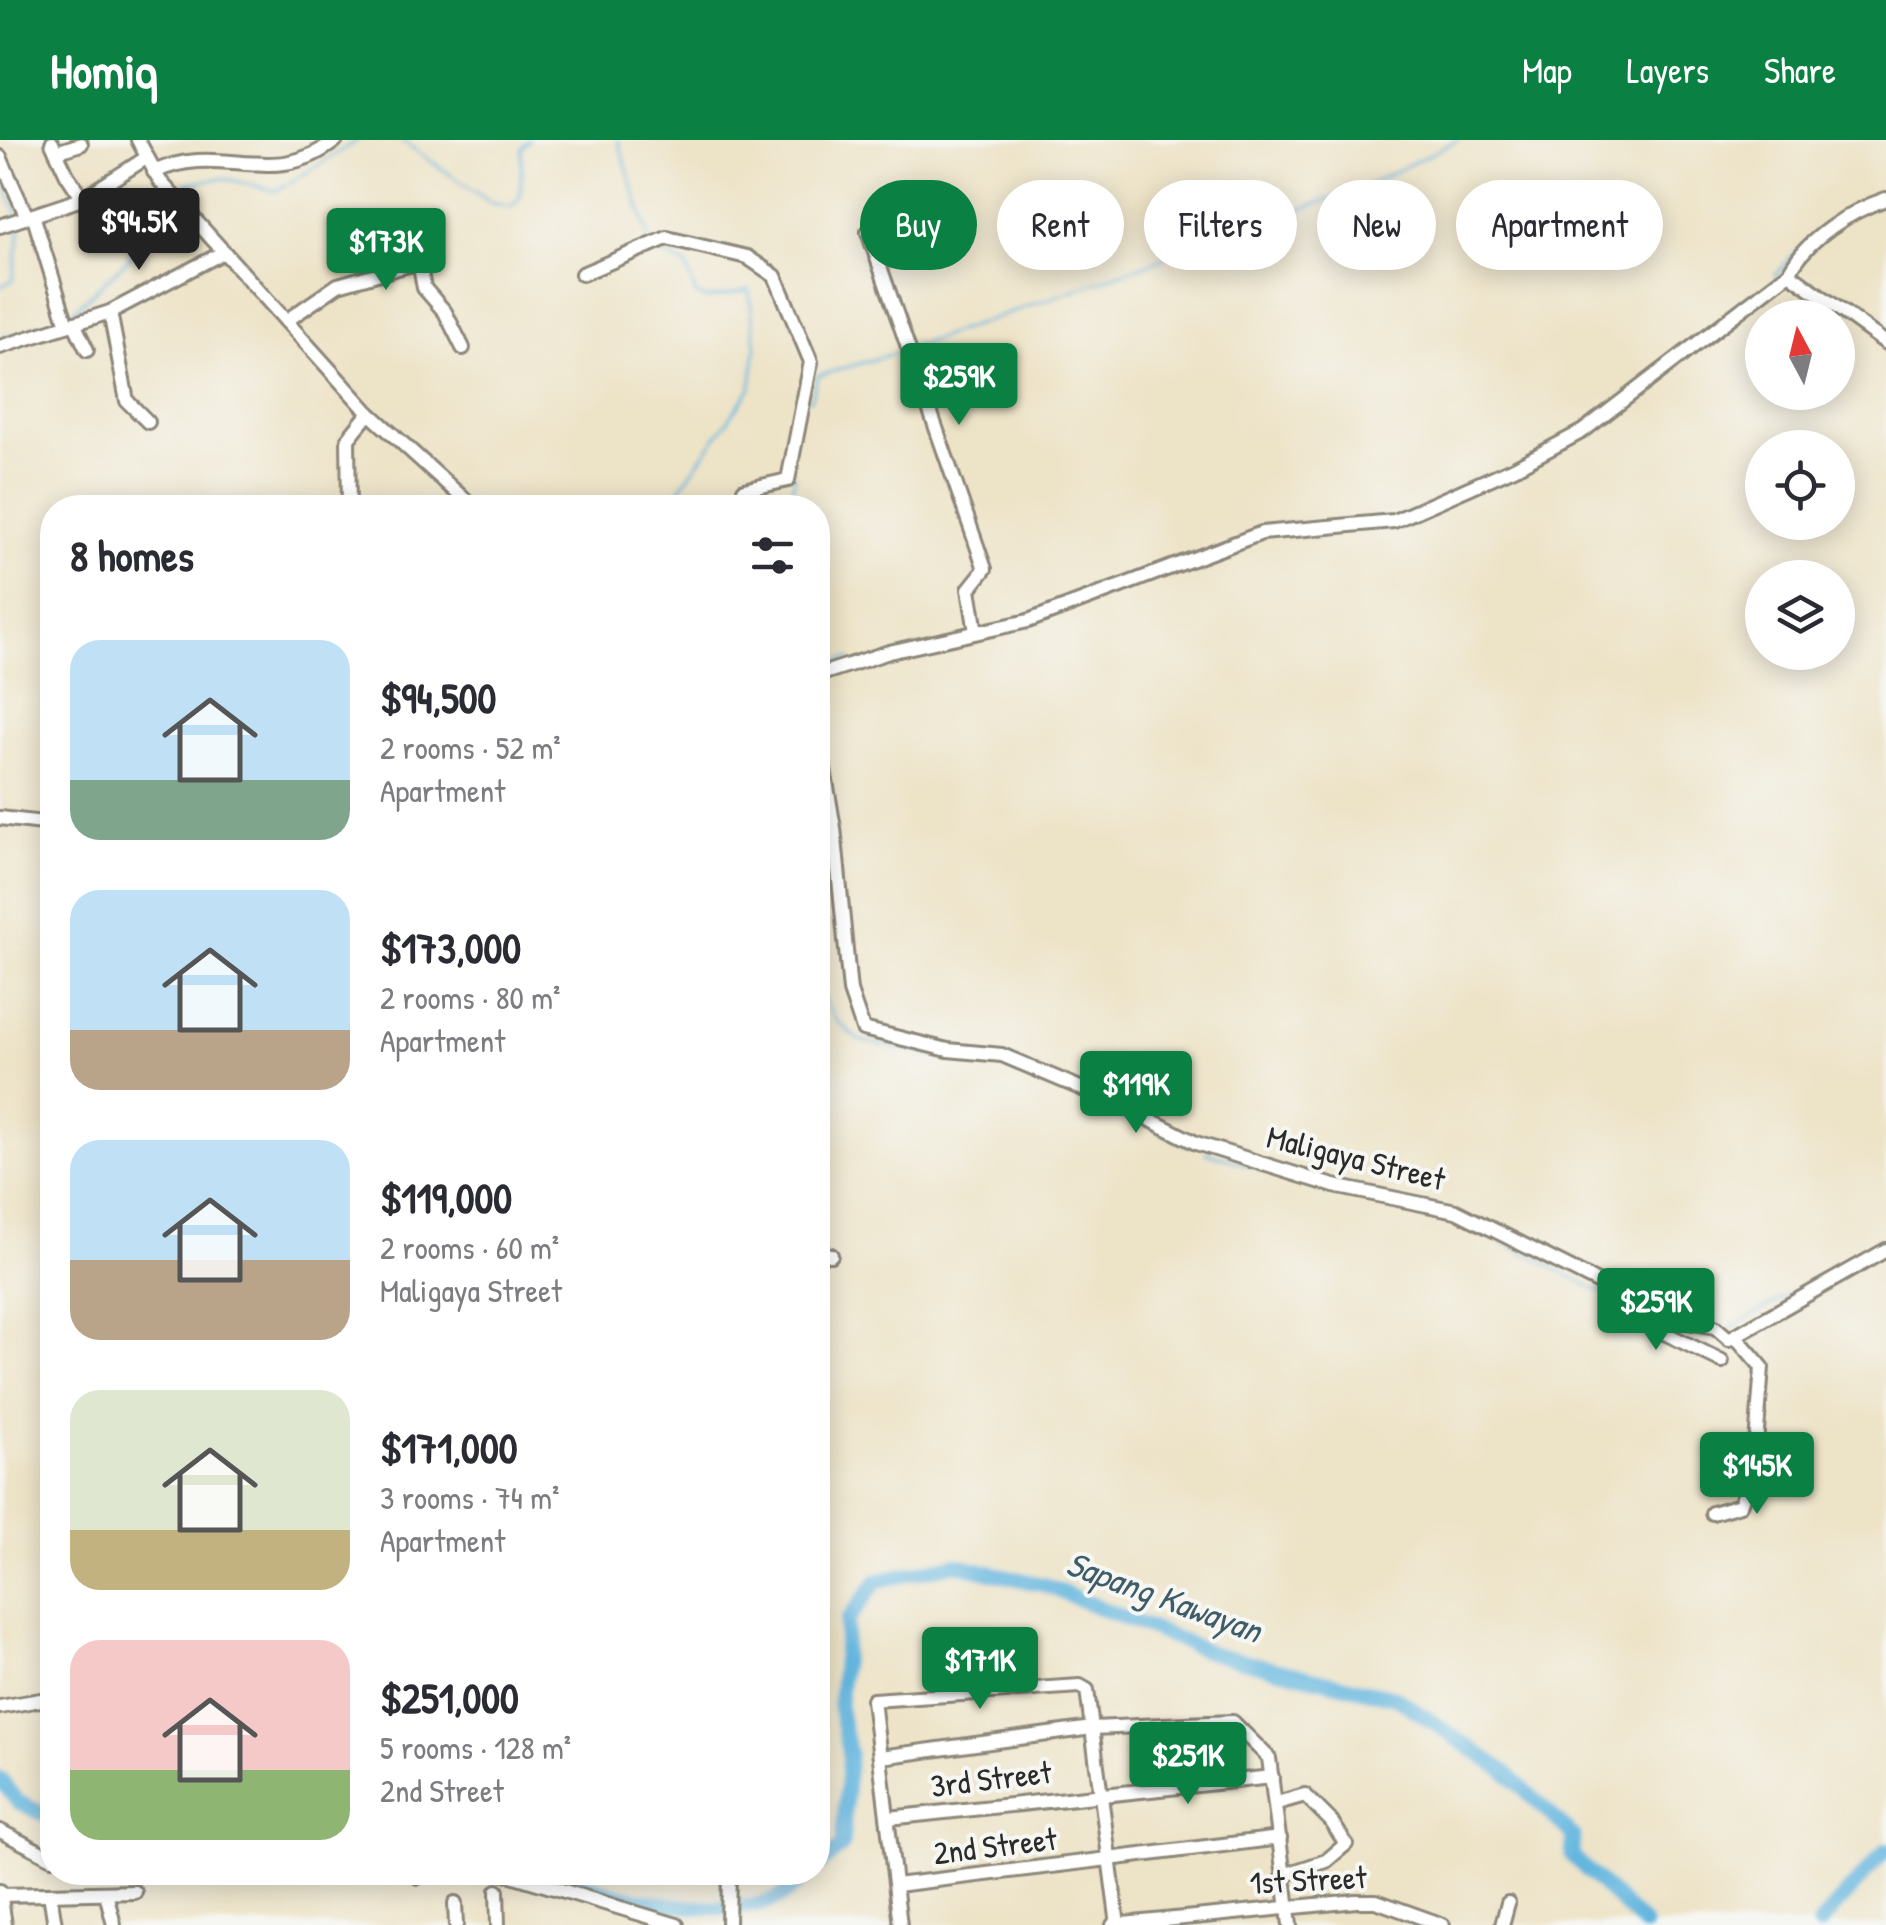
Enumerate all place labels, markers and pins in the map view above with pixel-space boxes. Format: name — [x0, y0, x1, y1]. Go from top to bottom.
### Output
pin: $94.5K — [58, 188, 220, 273]
pin: $173K — [316, 208, 456, 293]
pin: $259K — [889, 343, 1029, 428]
pin: $119K — [1066, 1051, 1206, 1136]
pin: $259K — [1586, 1268, 1726, 1353]
pin: $145K — [1687, 1432, 1827, 1517]
pin: $171K — [910, 1627, 1050, 1712]
pin: $251K — [1118, 1722, 1258, 1807]

